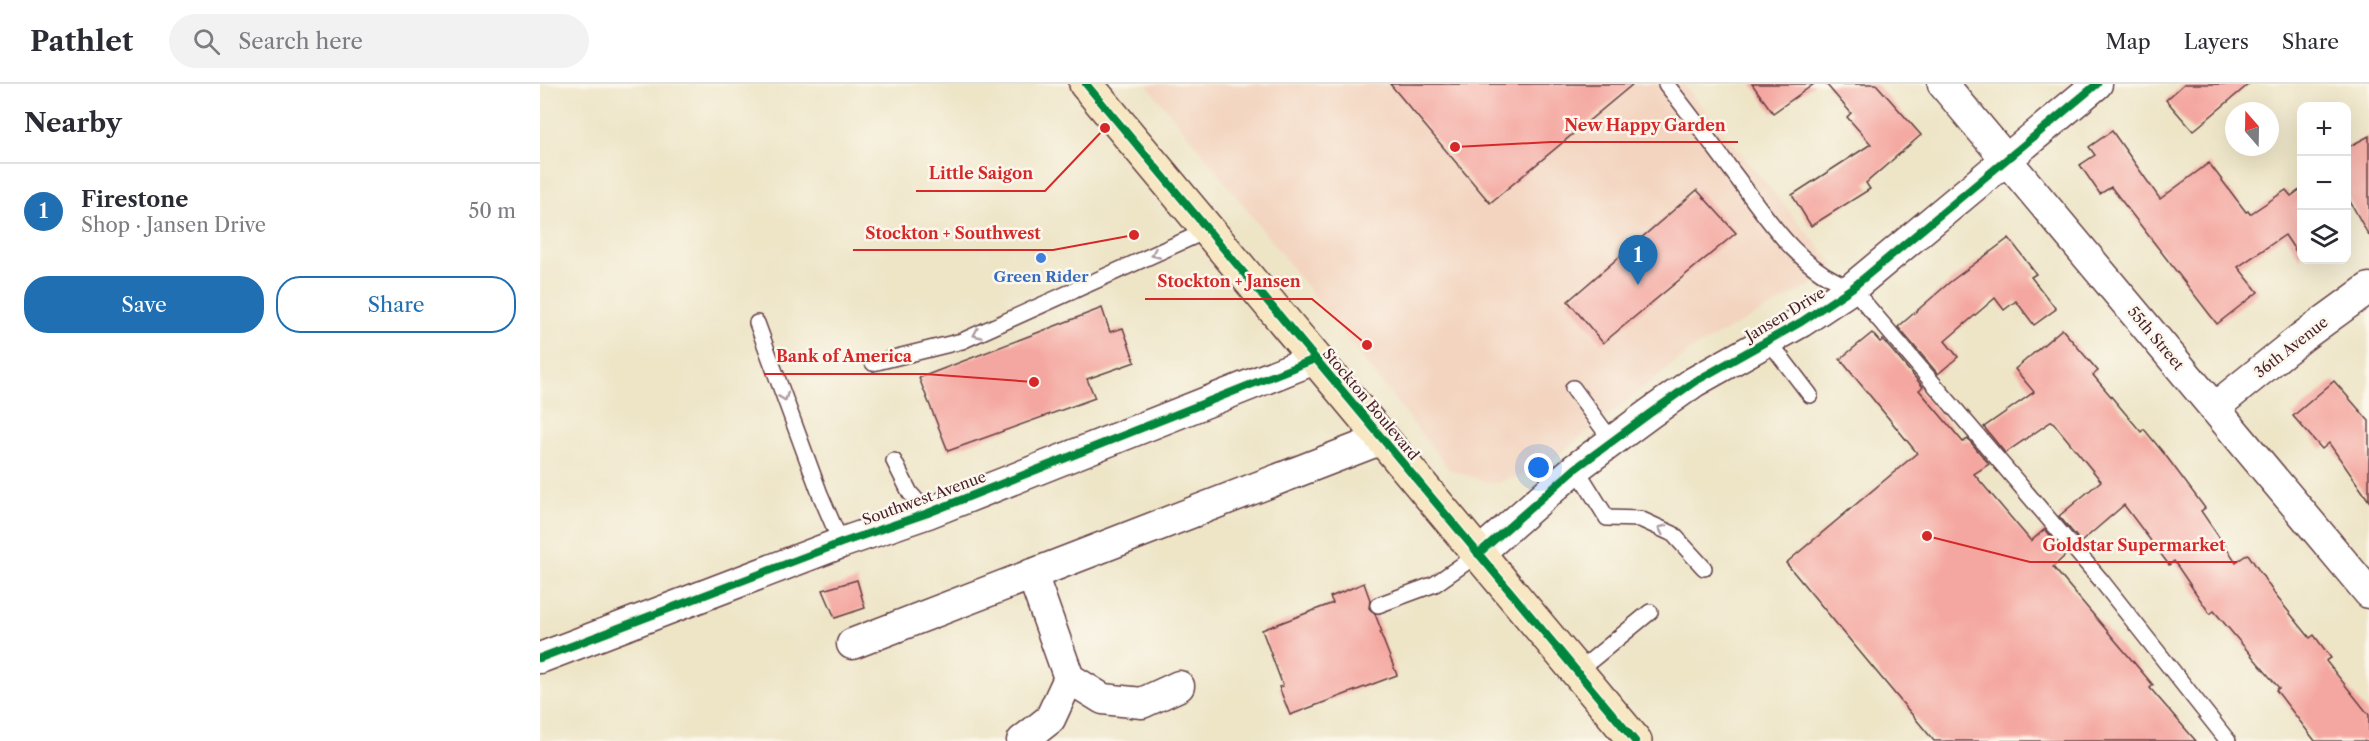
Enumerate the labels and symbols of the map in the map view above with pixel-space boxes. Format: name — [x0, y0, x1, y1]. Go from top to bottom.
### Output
north arrow — [2225, 102, 2279, 156]
callout: New Happy Garden — [1551, 108, 1738, 142]
text: New Happy Garden — [1564, 115, 1726, 135]
callout: Little Saigon — [916, 157, 1045, 191]
text: Little Saigon — [929, 163, 1033, 183]
callout: Stockton + Southwest — [853, 216, 1053, 250]
text: Stockton + Southwest — [865, 223, 1041, 243]
pin: 1 — [1618, 236, 1658, 285]
one-way arrow — [1150, 247, 1161, 259]
marker: Green Rider — [1034, 251, 1048, 265]
callout: Stockton + Jansen — [1145, 265, 1312, 299]
place label: Green Rider — [993, 267, 1089, 286]
text: Stockton + Jansen — [1157, 271, 1301, 291]
street label: Jansen Drive — [1740, 283, 1828, 346]
street label: 55th Street — [2124, 302, 2189, 374]
street label: 36th Avenue — [2250, 312, 2332, 382]
one-way arrow — [972, 327, 983, 339]
callout: Bank of America — [764, 340, 925, 374]
street label: Stockton Boulevard — [1319, 344, 1423, 464]
text: Bank of America — [776, 346, 913, 366]
one-way arrow — [777, 391, 790, 402]
your location — [1524, 453, 1553, 482]
street label: Southwest Avenue — [859, 467, 989, 529]
one-way arrow — [1658, 525, 1669, 537]
callout: Goldstar Supermarket — [2030, 528, 2237, 562]
text: Goldstar Supermarket — [2043, 535, 2226, 555]

